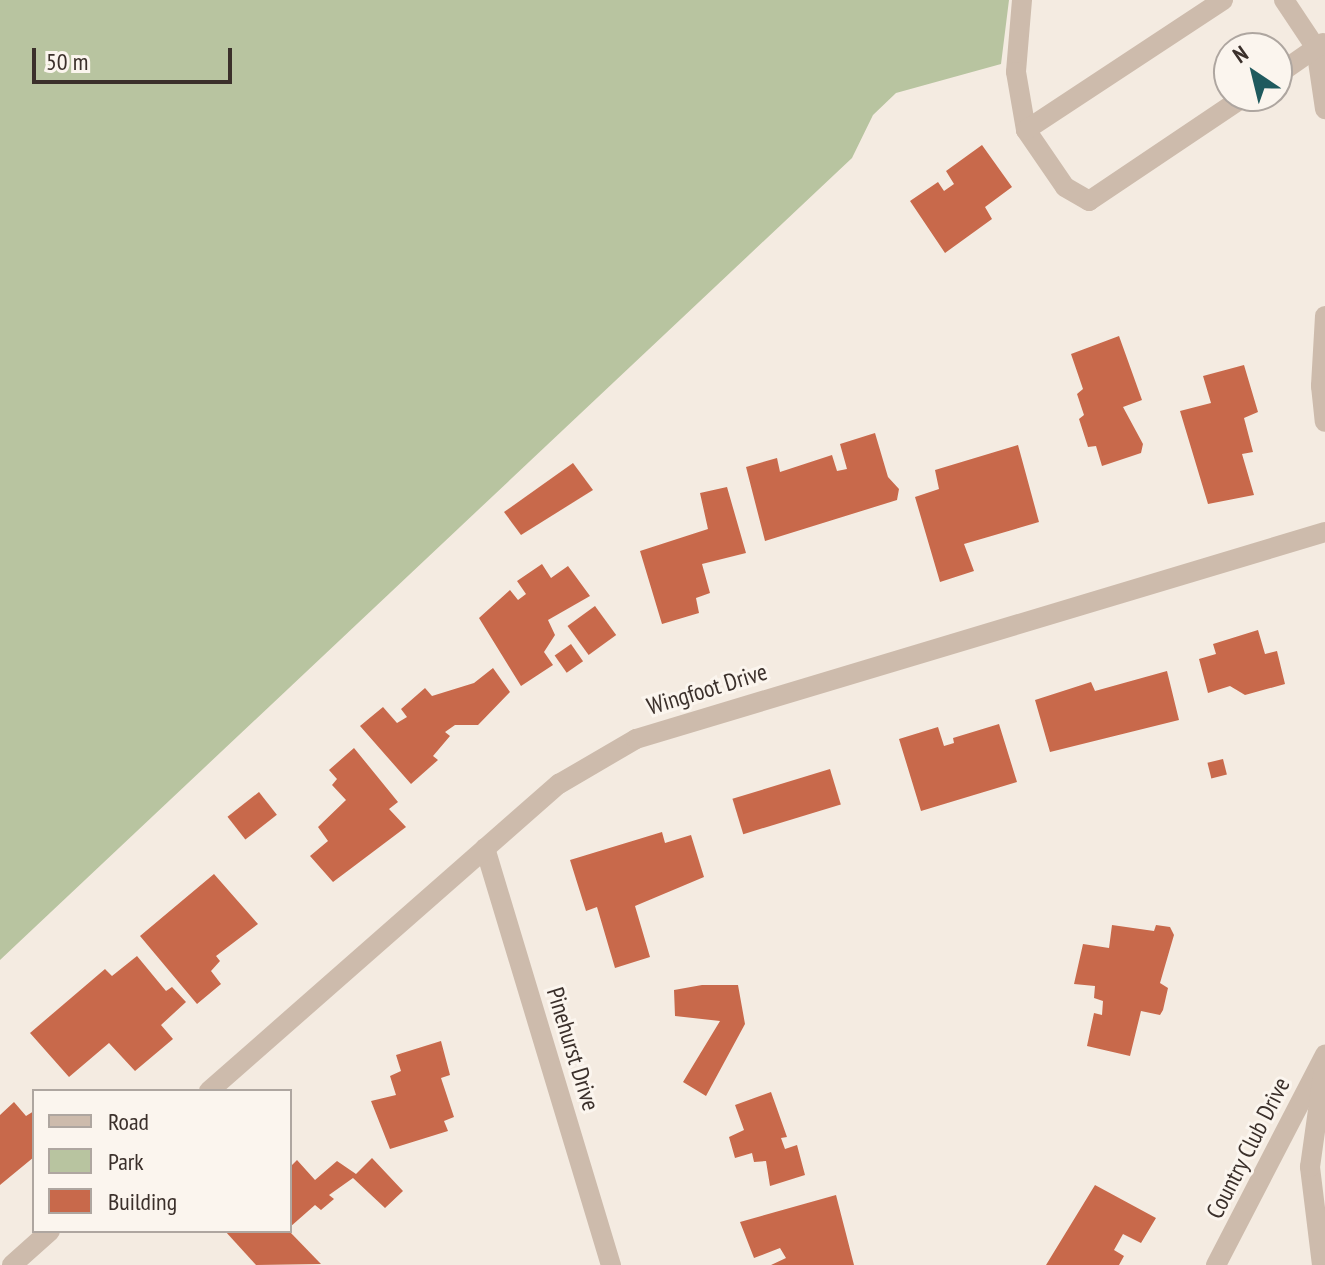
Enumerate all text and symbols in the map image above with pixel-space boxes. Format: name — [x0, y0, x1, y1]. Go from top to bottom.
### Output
scale bar — [36, 32, 236, 82]
north arrow — [1213, 32, 1293, 112]
text: N — [1227, 39, 1253, 69]
text: 50 m — [46, 46, 88, 77]
street label: Wingfoot Drive — [643, 657, 771, 721]
street label: Pinehurst Drive — [541, 984, 605, 1114]
street label: Country Club Drive — [1200, 1072, 1296, 1224]
legend — [32, 1089, 292, 1233]
text: Road — [108, 1106, 149, 1137]
text: Park — [108, 1146, 144, 1177]
text: Building — [108, 1186, 177, 1217]

